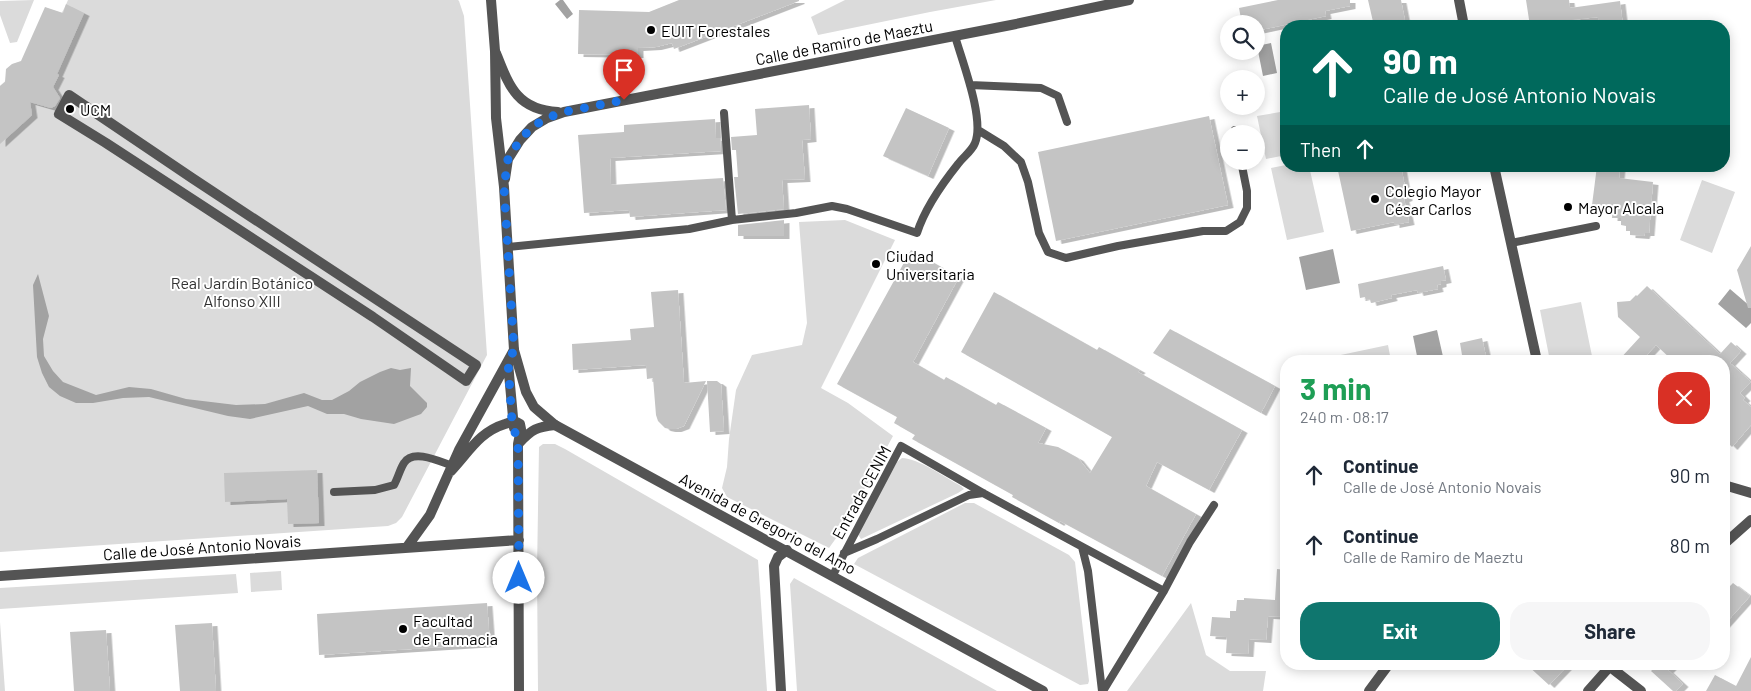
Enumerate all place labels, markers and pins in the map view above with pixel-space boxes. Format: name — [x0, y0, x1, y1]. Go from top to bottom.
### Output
place label: EUIT Forestales — [661, 21, 770, 40]
marker: EUIT Forestales — [645, 24, 657, 36]
pin — [603, 49, 645, 100]
place label: UCM — [80, 100, 111, 119]
marker: UCM — [64, 103, 76, 115]
place label: Colegio Mayor César Carlos — [1385, 181, 1482, 218]
marker: Colegio Mayor César Carlos — [1369, 193, 1381, 205]
place label: Mayor Alcala — [1578, 198, 1664, 217]
marker: Mayor Alcala — [1562, 201, 1574, 213]
place label: Ciudad Universitaria — [886, 246, 975, 283]
marker: Ciudad Universitaria — [870, 258, 882, 270]
place label: Facultad de Farmacia — [413, 611, 498, 648]
marker: Facultad de Farmacia — [397, 623, 409, 635]

